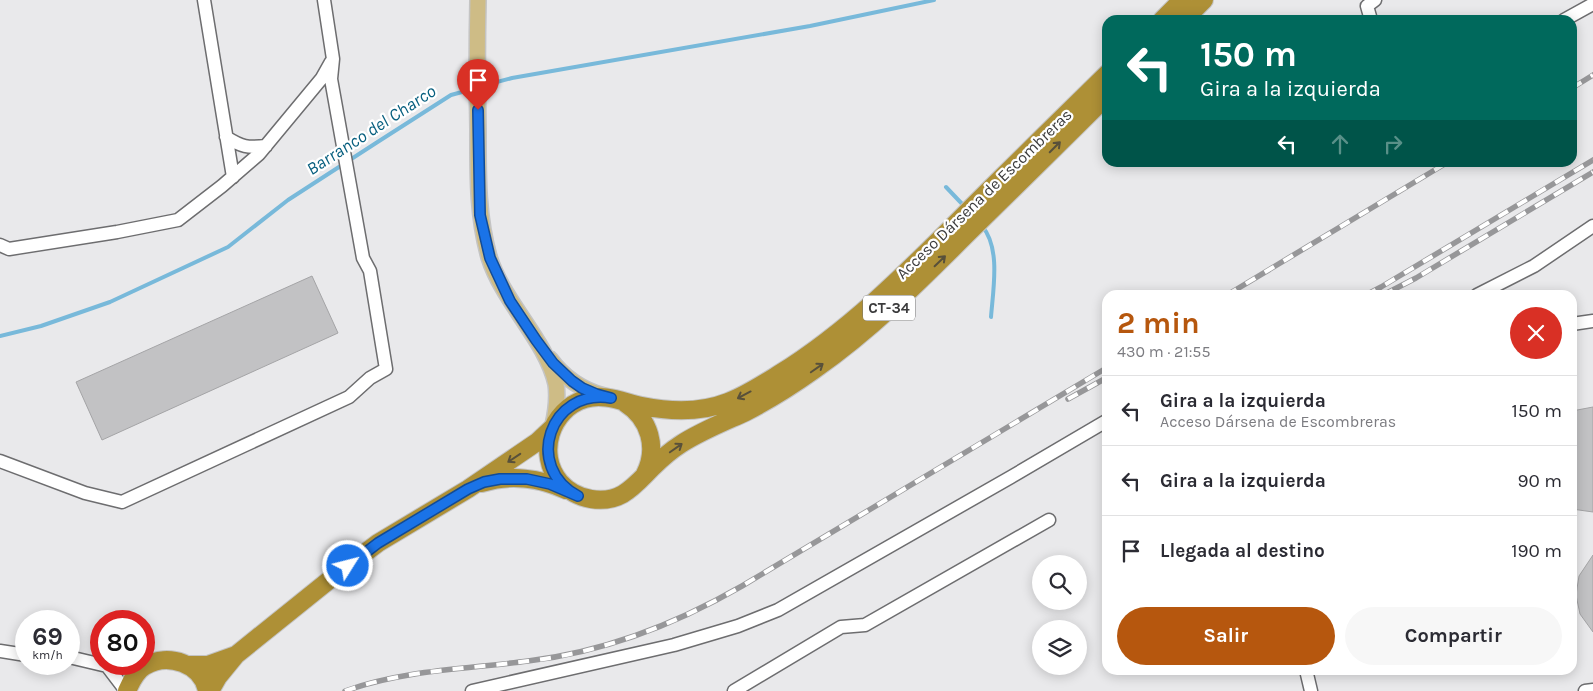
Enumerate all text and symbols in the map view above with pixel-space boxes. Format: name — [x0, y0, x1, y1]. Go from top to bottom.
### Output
text: 150 m — [1200, 34, 1297, 75]
icon: left — [1117, 35, 1182, 100]
pin — [457, 59, 499, 110]
icon: arrive — [464, 66, 492, 94]
text: Gira a la izquierda — [1200, 76, 1381, 102]
water label: Barranco del Charco — [302, 80, 440, 180]
street label: Acceso Dársena de Escombreras — [892, 105, 1076, 283]
icon: left — [1273, 130, 1301, 158]
icon: ahead — [1326, 130, 1354, 158]
icon: right — [1379, 130, 1407, 158]
one-way arrow — [1049, 141, 1061, 153]
one-way arrow — [933, 255, 946, 267]
road number: CT-34 — [863, 296, 915, 320]
text: 2 min — [1117, 305, 1200, 341]
button: close — [1510, 307, 1562, 359]
text: 430 m · 21:55 — [1117, 342, 1210, 361]
one-way arrow — [810, 362, 823, 373]
one-way arrow — [736, 390, 751, 400]
text: Gira a la izquierda — [1160, 390, 1326, 412]
icon: left — [1117, 397, 1145, 425]
text: 150 m — [1511, 400, 1562, 422]
text: Acceso Dársena de Escombreras — [1160, 412, 1396, 431]
one-way arrow — [669, 443, 683, 453]
one-way arrow — [507, 453, 521, 463]
icon: left — [1117, 467, 1145, 495]
text: Gira a la izquierda — [1160, 470, 1326, 492]
text: 90 m — [1517, 470, 1562, 492]
icon: arrive — [1117, 537, 1145, 565]
position arrow — [321, 539, 373, 591]
text: Llegada al destino — [1160, 540, 1325, 562]
text: 190 m — [1511, 540, 1562, 562]
map controls — [1032, 555, 1087, 675]
button: search — [1032, 555, 1087, 610]
button: Salir — [1117, 607, 1335, 665]
button: Compartir — [1345, 607, 1562, 665]
speed limit sign: 80 — [90, 610, 155, 675]
button: layers — [1032, 620, 1087, 675]
text: 69 — [32, 622, 63, 651]
text: km/h — [32, 648, 63, 662]

